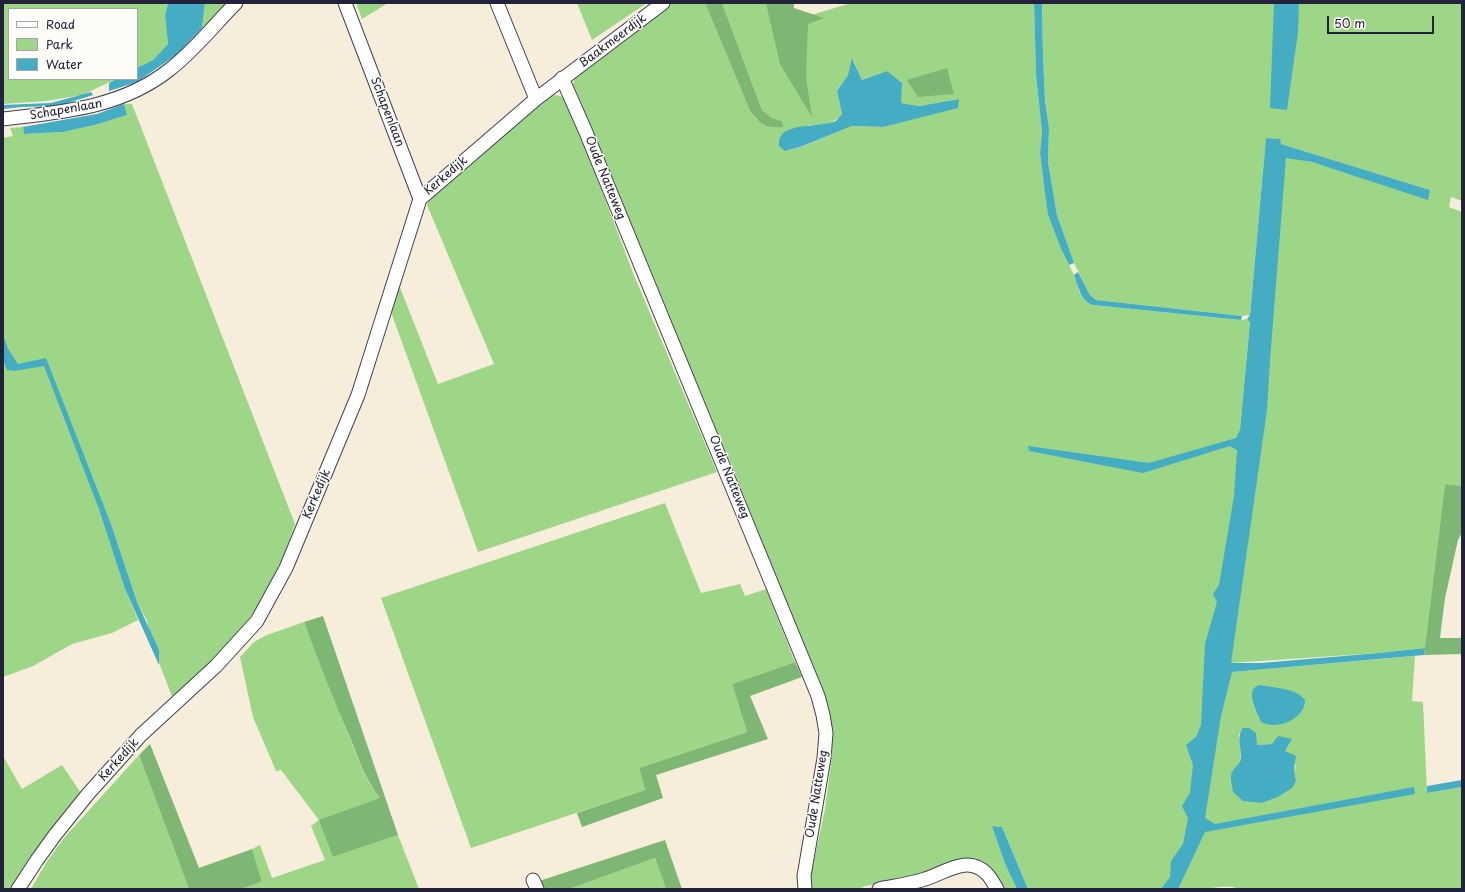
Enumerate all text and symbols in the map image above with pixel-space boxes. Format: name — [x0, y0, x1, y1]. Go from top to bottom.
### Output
legend — [8, 8, 138, 80]
scale bar — [1329, 8, 1436, 34]
street label: Baakmeerdijk — [577, 11, 649, 71]
text: 50 m — [1334, 14, 1365, 32]
text: Road — [46, 15, 75, 33]
text: Park — [46, 35, 73, 53]
text: Water — [46, 55, 82, 73]
street label: Schapenlaan — [367, 75, 407, 149]
street label: Schapenlaan — [29, 97, 103, 123]
street label: Oude Natteweg — [582, 134, 628, 222]
street label: Kerkedijk — [421, 153, 471, 199]
street label: Oude Natteweg — [706, 433, 752, 521]
street label: Kerkedijk — [300, 467, 334, 521]
street label: Kerkedijk — [96, 735, 142, 785]
street label: Oude Natteweg — [803, 749, 831, 839]

